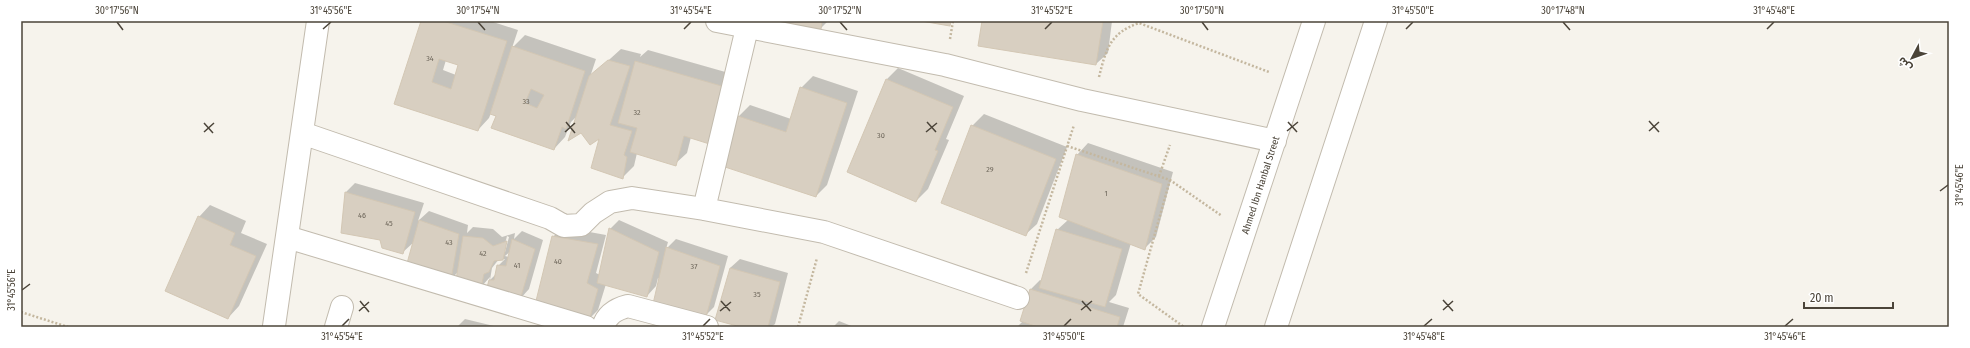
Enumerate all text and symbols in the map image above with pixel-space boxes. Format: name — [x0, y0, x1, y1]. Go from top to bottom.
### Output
text: 30°17'56"N — [95, 5, 139, 17]
text: 31°45'56"E — [310, 5, 352, 17]
text: 30°17'54"N — [456, 5, 500, 17]
text: 31°45'54"E — [670, 5, 712, 17]
text: 30°17'52"N — [818, 5, 862, 17]
text: 31°45'52"E — [1031, 5, 1073, 17]
text: 30°17'50"N — [1180, 5, 1224, 17]
text: 31°45'50"E — [1392, 5, 1434, 17]
text: 30°17'48"N — [1541, 5, 1585, 17]
text: 31°45'48"E — [1753, 5, 1795, 17]
north arrow — [1892, 38, 1932, 78]
house number: 34 — [426, 54, 434, 63]
text: ش — [1895, 54, 1915, 74]
house number: 33 — [522, 97, 530, 106]
house number: 32 — [633, 108, 641, 117]
house number: 30 — [877, 131, 885, 140]
street label: Ahmed Ibn Hanbal Street — [1239, 134, 1283, 236]
text: 31°45'46"E — [1954, 164, 1966, 206]
house number: 29 — [986, 165, 994, 174]
house number: 1 — [1104, 189, 1108, 198]
house number: 46 — [358, 211, 366, 220]
house number: 45 — [385, 219, 393, 228]
house number: 43 — [445, 238, 453, 247]
house number: 42 — [479, 249, 487, 258]
house number: 40 — [554, 257, 562, 266]
house number: 41 — [514, 261, 520, 270]
house number: 37 — [691, 262, 698, 271]
text: 31°45'56"E — [6, 269, 18, 311]
scale bar — [1804, 284, 1893, 310]
house number: 35 — [753, 290, 761, 299]
text: 20 m — [1810, 291, 1834, 305]
text: 31°45'54"E — [321, 331, 363, 343]
text: 31°45'52"E — [682, 331, 724, 343]
text: 31°45'50"E — [1043, 331, 1085, 343]
text: 31°45'48"E — [1403, 331, 1445, 343]
text: 31°45'46"E — [1764, 331, 1806, 343]

